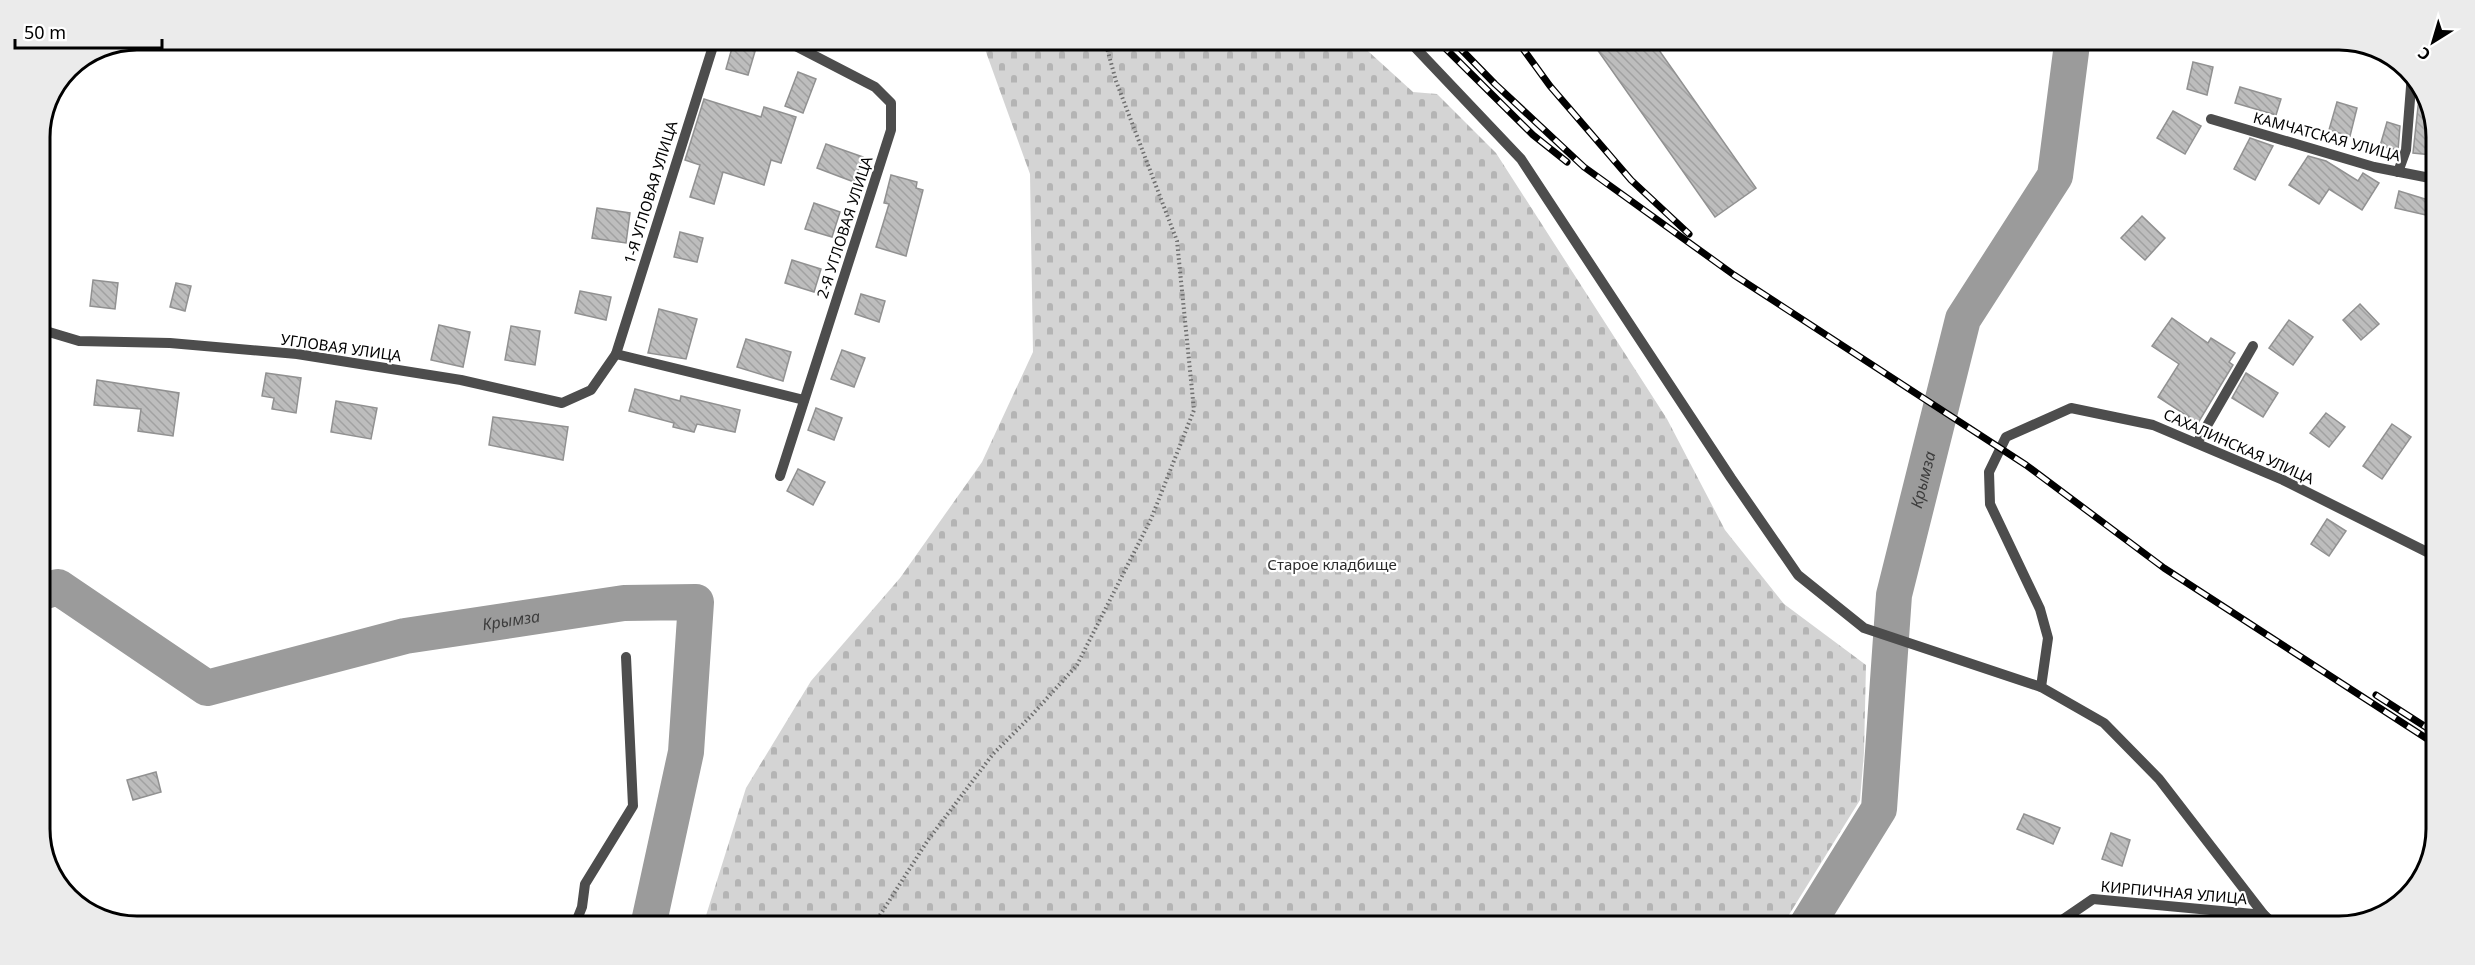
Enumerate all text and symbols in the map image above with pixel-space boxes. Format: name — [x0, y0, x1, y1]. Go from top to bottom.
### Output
scale bar — [15, 12, 162, 50]
north arrow — [2403, 12, 2463, 72]
text: 50 m — [24, 20, 66, 44]
text: С — [2413, 42, 2435, 66]
street label: КАМЧАТСКАЯ УЛИЦА — [2251, 107, 2403, 165]
street label: 1-Я УГЛОВАЯ УЛИЦА — [619, 118, 681, 266]
street label: 2-Я УГЛОВАЯ УЛИЦА — [812, 153, 877, 301]
street label: УГЛОВАЯ УЛИЦА — [279, 329, 403, 365]
street label: САХАЛИНСКАЯ УЛИЦА — [2161, 404, 2318, 488]
water label: Крымза — [1905, 449, 1941, 510]
park label: Старое кладбище — [1267, 554, 1397, 574]
water label: Крымза — [481, 605, 541, 635]
street label: КИРПИЧНАЯ УЛИЦА — [2100, 876, 2248, 908]

